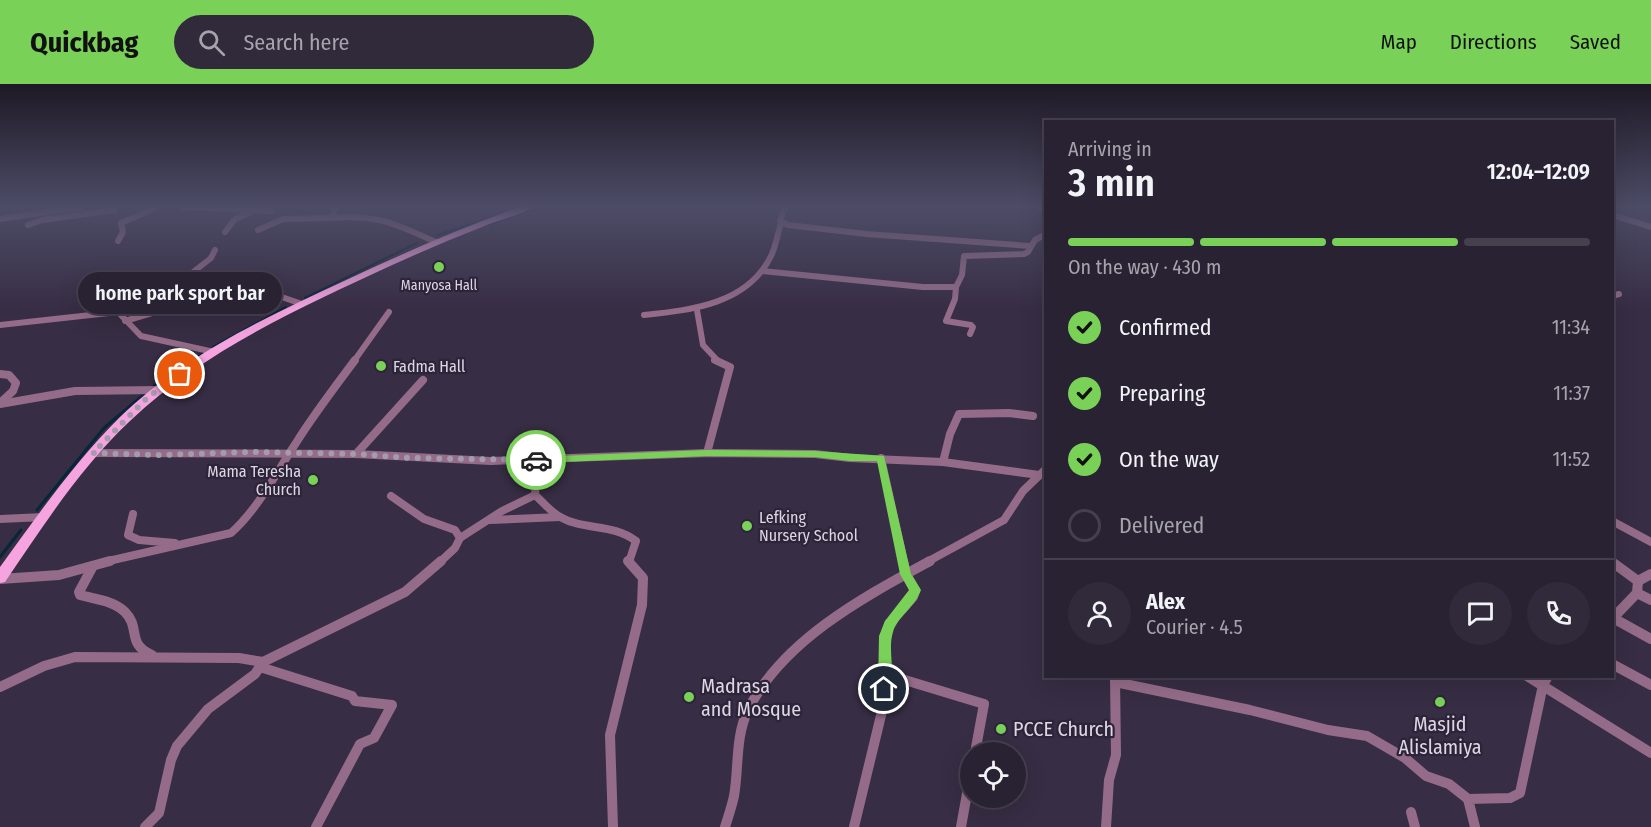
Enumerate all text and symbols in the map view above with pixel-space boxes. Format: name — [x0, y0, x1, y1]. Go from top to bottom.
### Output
search box — [174, 15, 594, 69]
text: Quickbag — [30, 26, 138, 59]
icon: search — [195, 26, 228, 59]
text: Search here — [243, 29, 349, 56]
text: Map — [1380, 29, 1417, 55]
text: Directions — [1450, 29, 1537, 55]
text: Saved — [1570, 29, 1621, 55]
text: Arriving in — [1068, 137, 1152, 161]
text: 12:04–12:09 — [1487, 158, 1590, 185]
text: 3 min — [1068, 160, 1155, 206]
text: On the way · 430 m — [1068, 255, 1221, 279]
marker: Manyosa Hall — [432, 260, 446, 274]
callout: home park sport bar — [78, 272, 282, 314]
place label: Manyosa Hall — [401, 277, 477, 294]
text: home park sport bar — [95, 281, 265, 305]
icon: check — [1068, 311, 1101, 344]
text: Confirmed — [1119, 314, 1212, 341]
text: 11:34 — [1552, 315, 1590, 339]
pin — [154, 348, 205, 399]
icon: bag — [163, 357, 196, 390]
place label: Fadma Hall — [393, 357, 465, 376]
marker: Fadma Hall — [374, 359, 388, 373]
icon: check — [1068, 377, 1101, 410]
text: Preparing — [1119, 380, 1205, 407]
text: 11:37 — [1553, 381, 1590, 405]
courier — [506, 430, 566, 490]
icon: check — [1068, 443, 1101, 476]
icon: car — [520, 444, 553, 477]
text: On the way — [1119, 446, 1219, 473]
text: 11:52 — [1553, 447, 1590, 471]
place label: Mama Teresha Church — [207, 462, 301, 499]
marker: Mama Teresha Church — [306, 473, 320, 487]
place label: Lefking Nursery School — [759, 508, 858, 545]
text: Delivered — [1119, 512, 1204, 539]
marker: Lefking Nursery School — [740, 519, 754, 533]
button: person — [1068, 582, 1131, 645]
button: chat — [1449, 582, 1512, 645]
button: phone — [1527, 582, 1590, 645]
text: Alex — [1146, 588, 1185, 615]
text: Courier · 4.5 — [1146, 615, 1243, 639]
pin — [858, 663, 909, 714]
icon: home — [867, 672, 900, 705]
place label: Madrasa and Mosque — [701, 674, 801, 721]
marker: Madrasa and Mosque — [682, 690, 696, 704]
marker: Masjid Alislamiya — [1433, 695, 1447, 709]
place label: Masjid Alislamiya — [1398, 712, 1482, 759]
place label: PCCE Church — [1013, 717, 1114, 741]
marker: PCCE Church — [994, 722, 1008, 736]
map controls — [960, 742, 1026, 808]
button: locate — [960, 742, 1026, 808]

